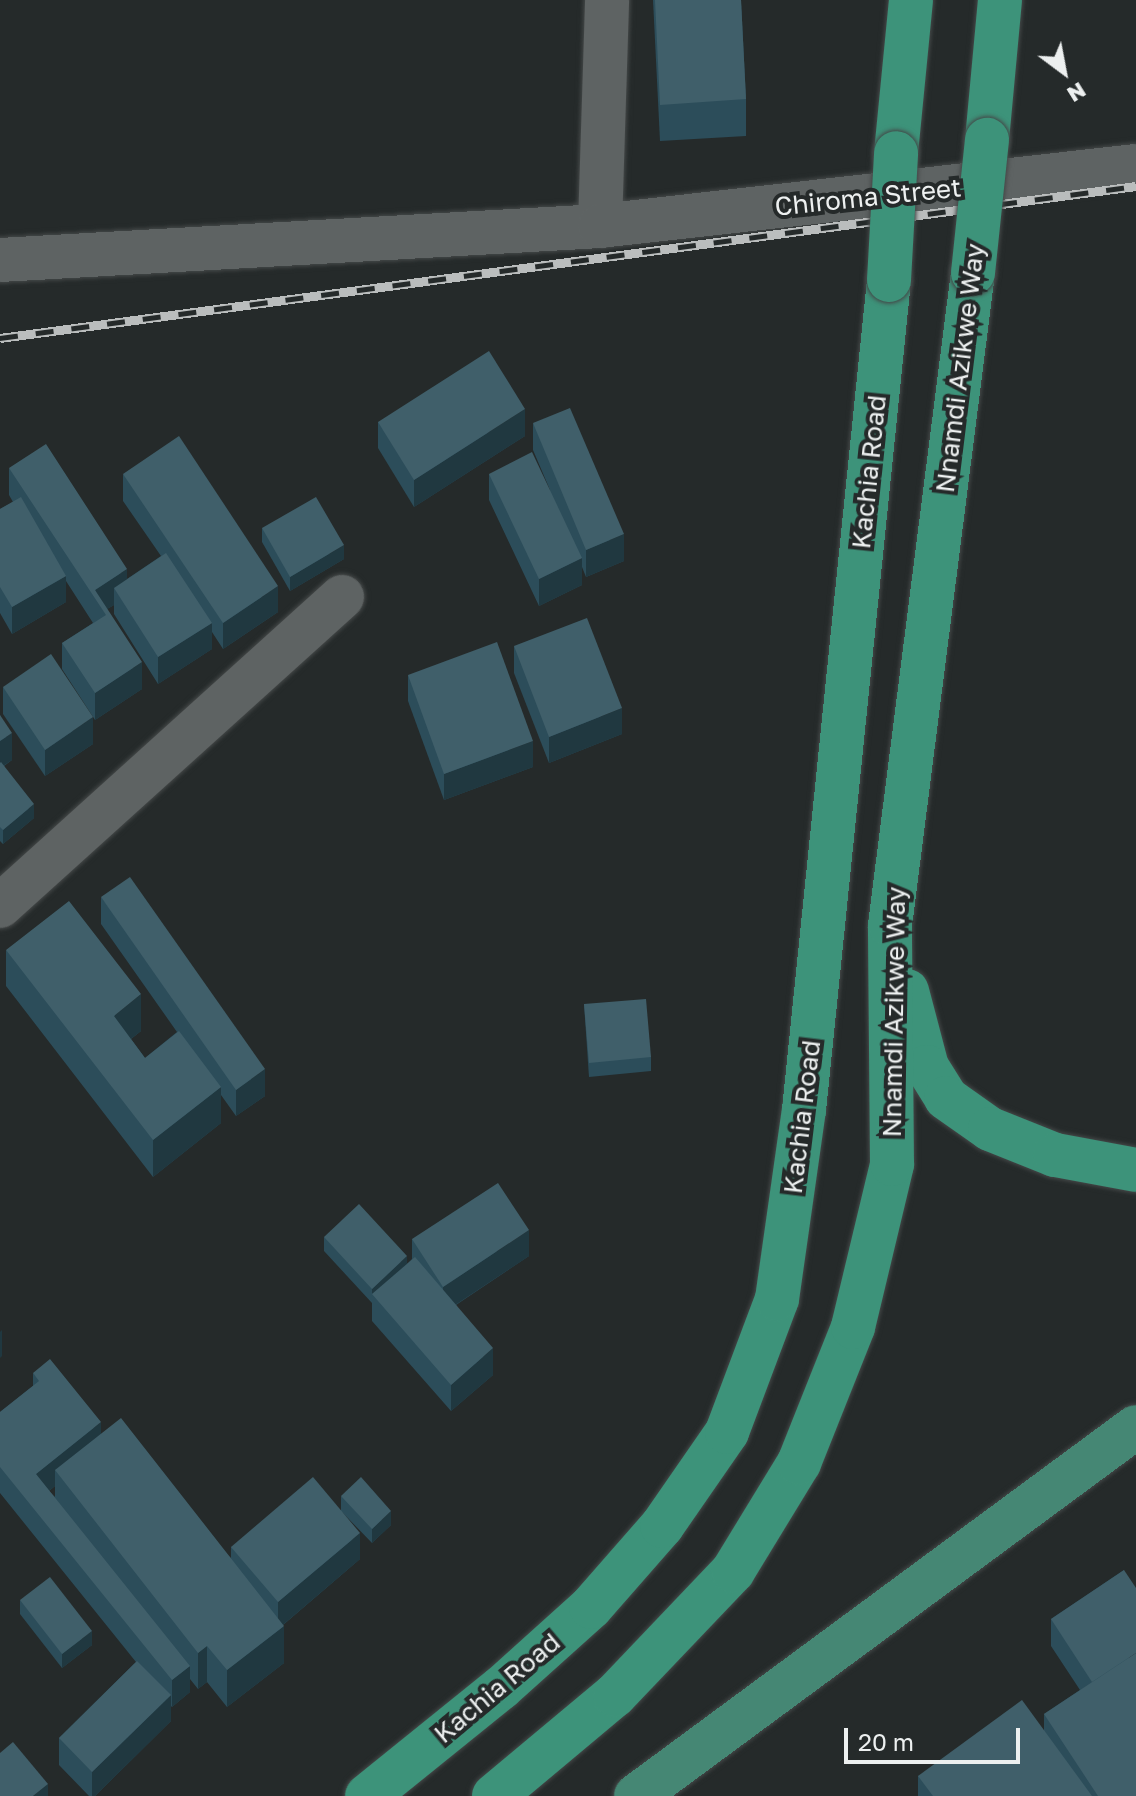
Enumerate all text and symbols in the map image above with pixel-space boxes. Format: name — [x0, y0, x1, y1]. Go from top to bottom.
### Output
north arrow — [1024, 32, 1104, 112]
text: N — [1063, 77, 1091, 109]
street label: Chiroma Street — [773, 172, 963, 222]
street label: Nnamdi Azikwe Way — [929, 242, 991, 494]
street label: Kachia Road — [845, 394, 893, 550]
street label: Nnamdi Azikwe Way — [876, 886, 912, 1138]
street label: Kachia Road — [777, 1038, 827, 1196]
street label: Kachia Road — [428, 1626, 566, 1750]
scale bar — [848, 1712, 1024, 1762]
text: 20 m — [858, 1727, 914, 1756]

